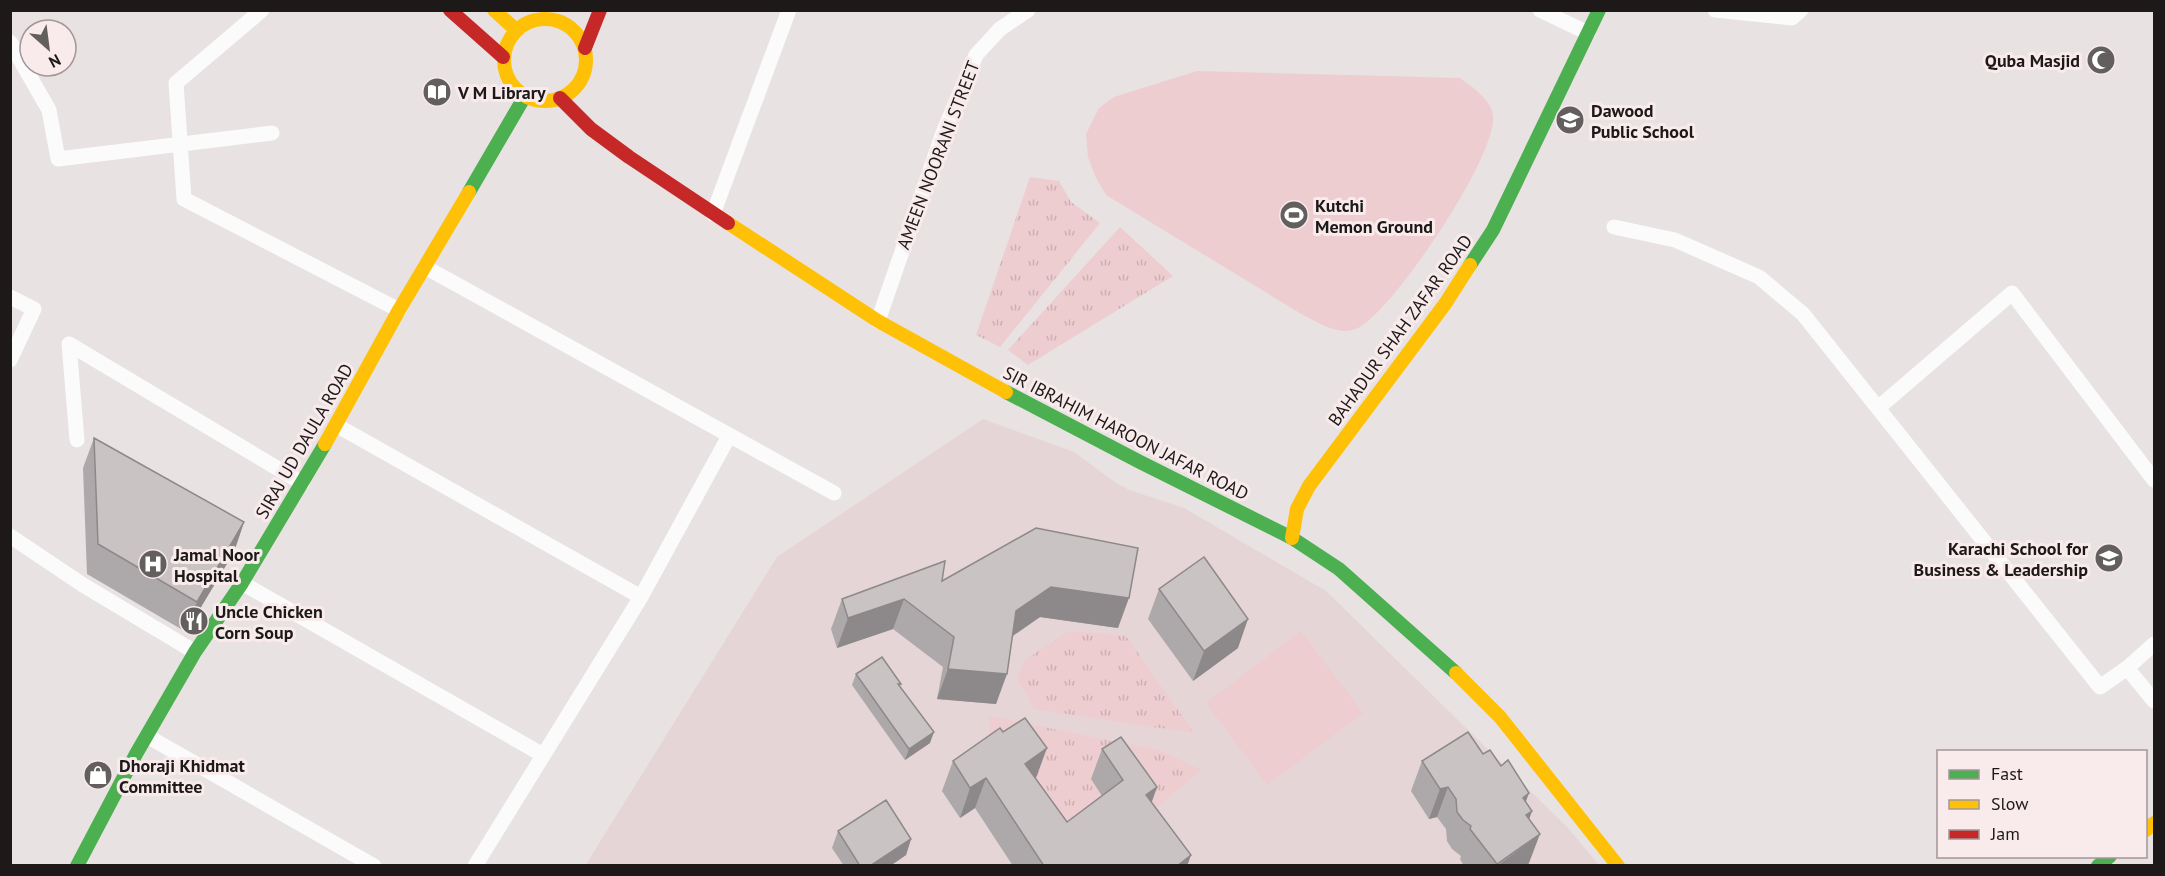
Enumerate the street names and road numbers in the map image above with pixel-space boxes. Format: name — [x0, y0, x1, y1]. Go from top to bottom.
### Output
street label: AMEEN NOORANI STREET — [891, 57, 985, 253]
street label: BAHADUR SHAH ZAFAR ROAD — [1323, 230, 1477, 430]
street label: SIRAJ UD DAULA ROAD — [250, 359, 358, 523]
street label: SIR IBRAHIM HAROON JAFAR ROAD — [999, 361, 1253, 505]

